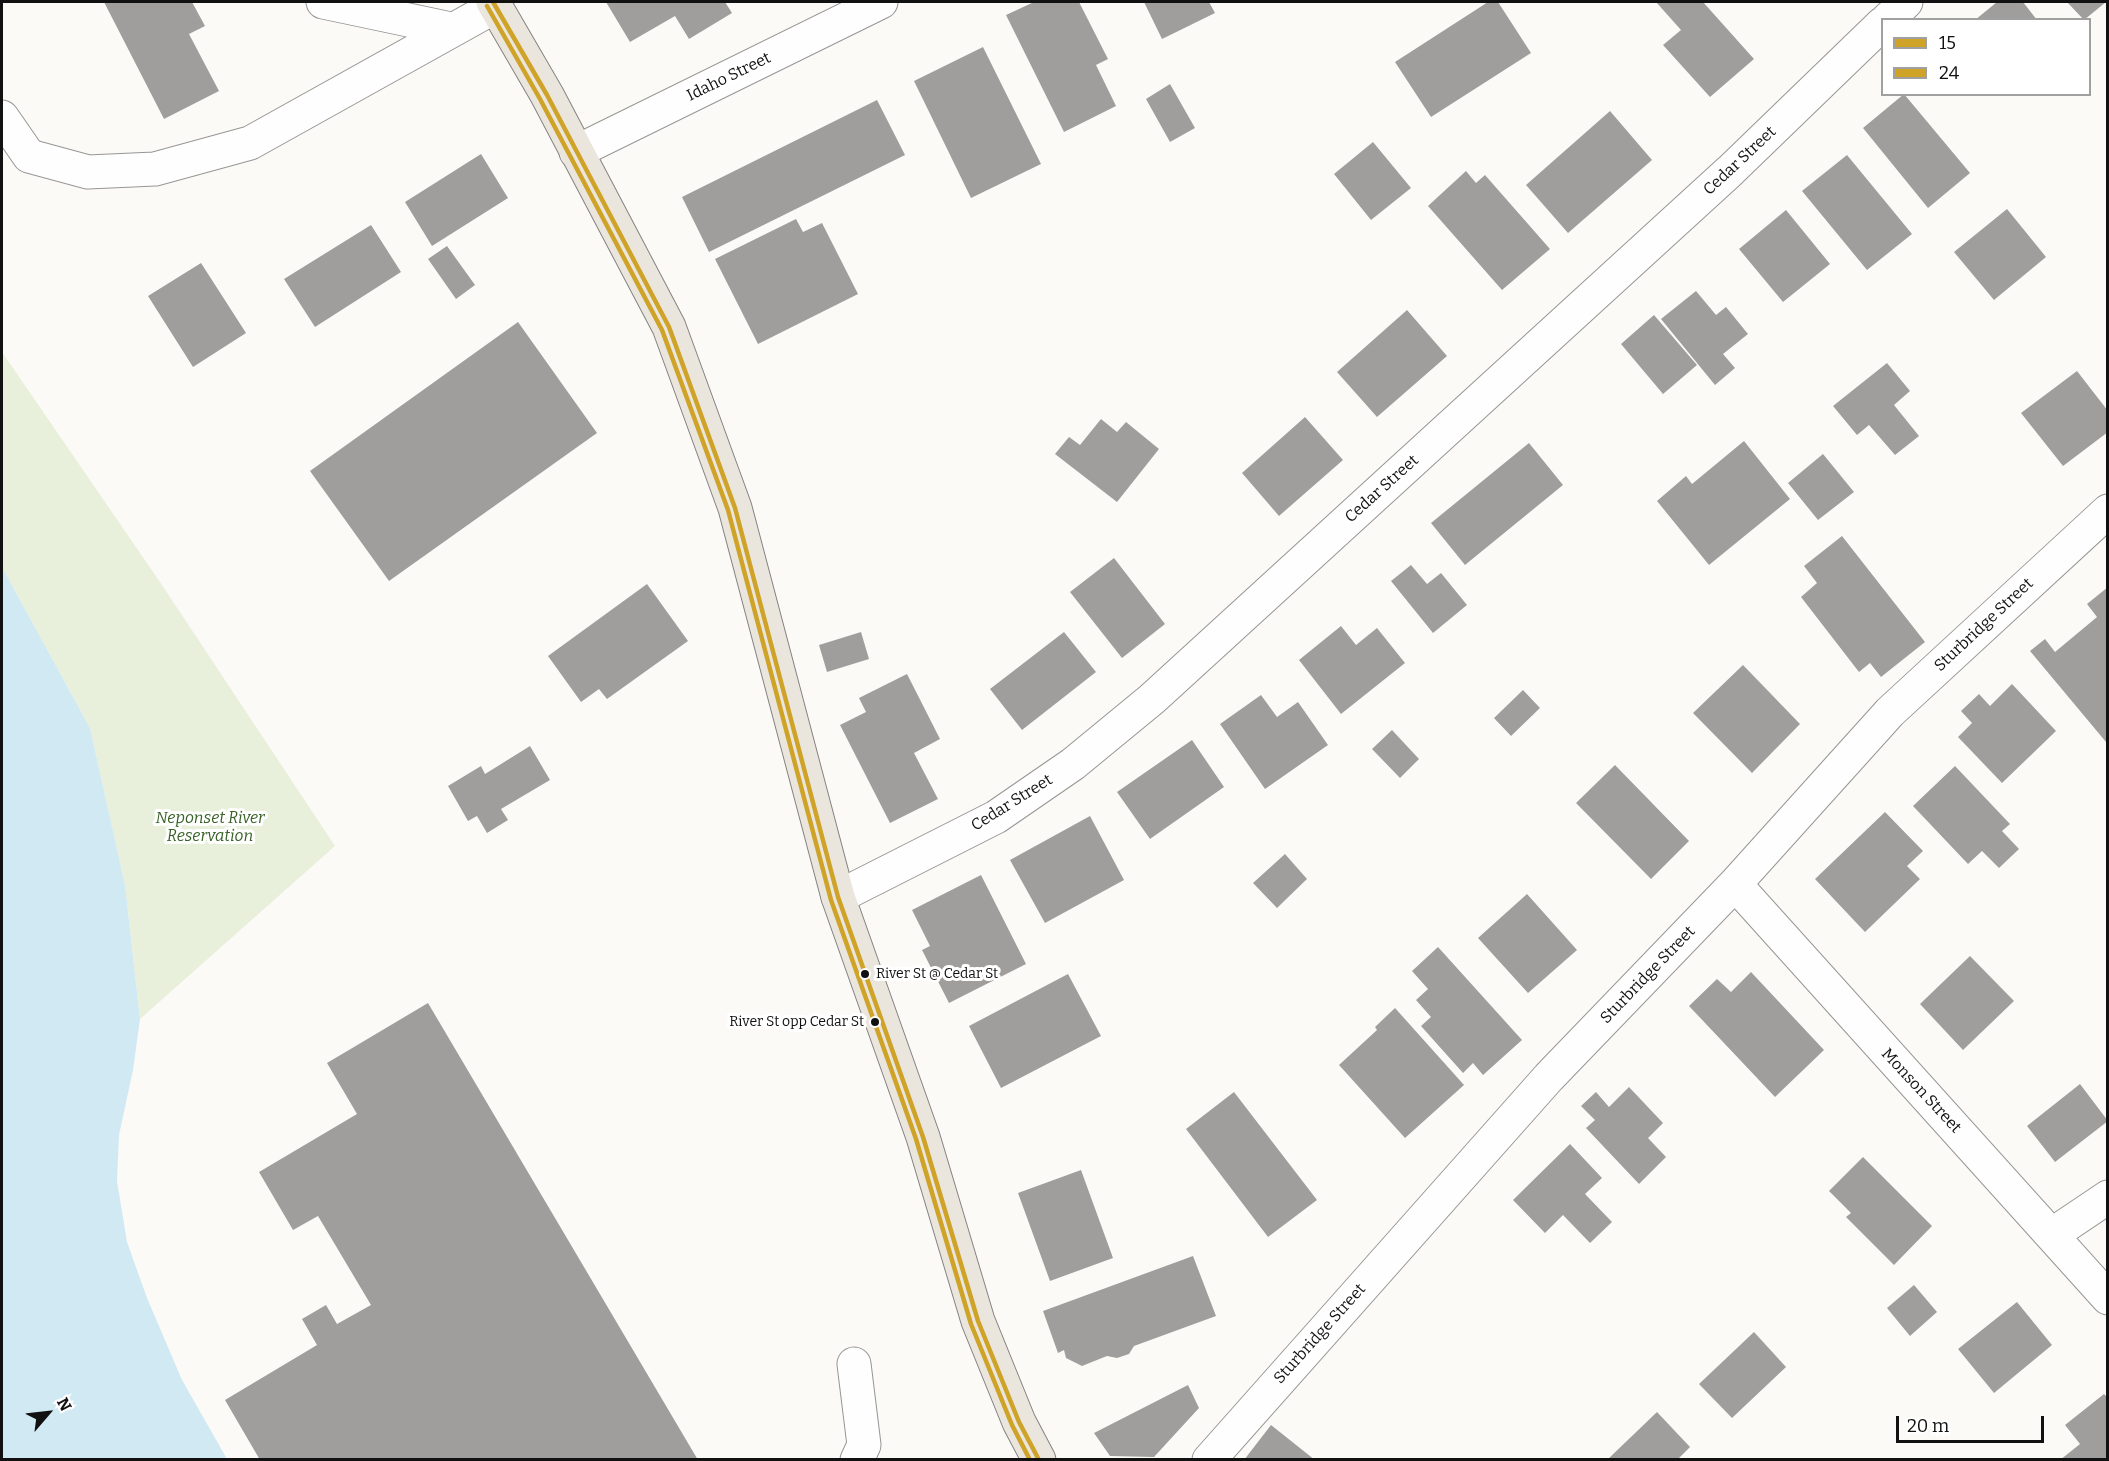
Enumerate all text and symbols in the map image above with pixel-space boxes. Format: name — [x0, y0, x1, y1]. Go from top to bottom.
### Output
legend — [1881, 18, 2091, 96]
text: 15 — [1939, 32, 1956, 54]
street label: Idaho Street — [684, 48, 774, 106]
text: 24 — [1939, 62, 1959, 84]
street label: Cedar Street — [1700, 123, 1780, 199]
street label: Cedar Street — [1341, 451, 1423, 527]
street label: Sturbridge Street — [1931, 574, 2037, 676]
street label: Cedar Street — [968, 770, 1056, 836]
park label: Neponset River Reservation — [155, 809, 265, 847]
street label: Sturbridge Street — [1597, 922, 1699, 1028]
place label: River St @ Cedar St — [876, 966, 998, 982]
marker: River St @ Cedar St — [859, 968, 871, 980]
place label: River St opp Cedar St — [729, 1014, 864, 1030]
marker: River St opp Cedar St — [869, 1016, 881, 1028]
street label: Monson Street — [1877, 1045, 1965, 1137]
street label: Sturbridge Street — [1270, 1280, 1370, 1388]
north arrow — [18, 1383, 78, 1443]
text: N — [53, 1394, 76, 1414]
scale bar — [1899, 1404, 2048, 1442]
text: 20 m — [1907, 1415, 1949, 1437]

